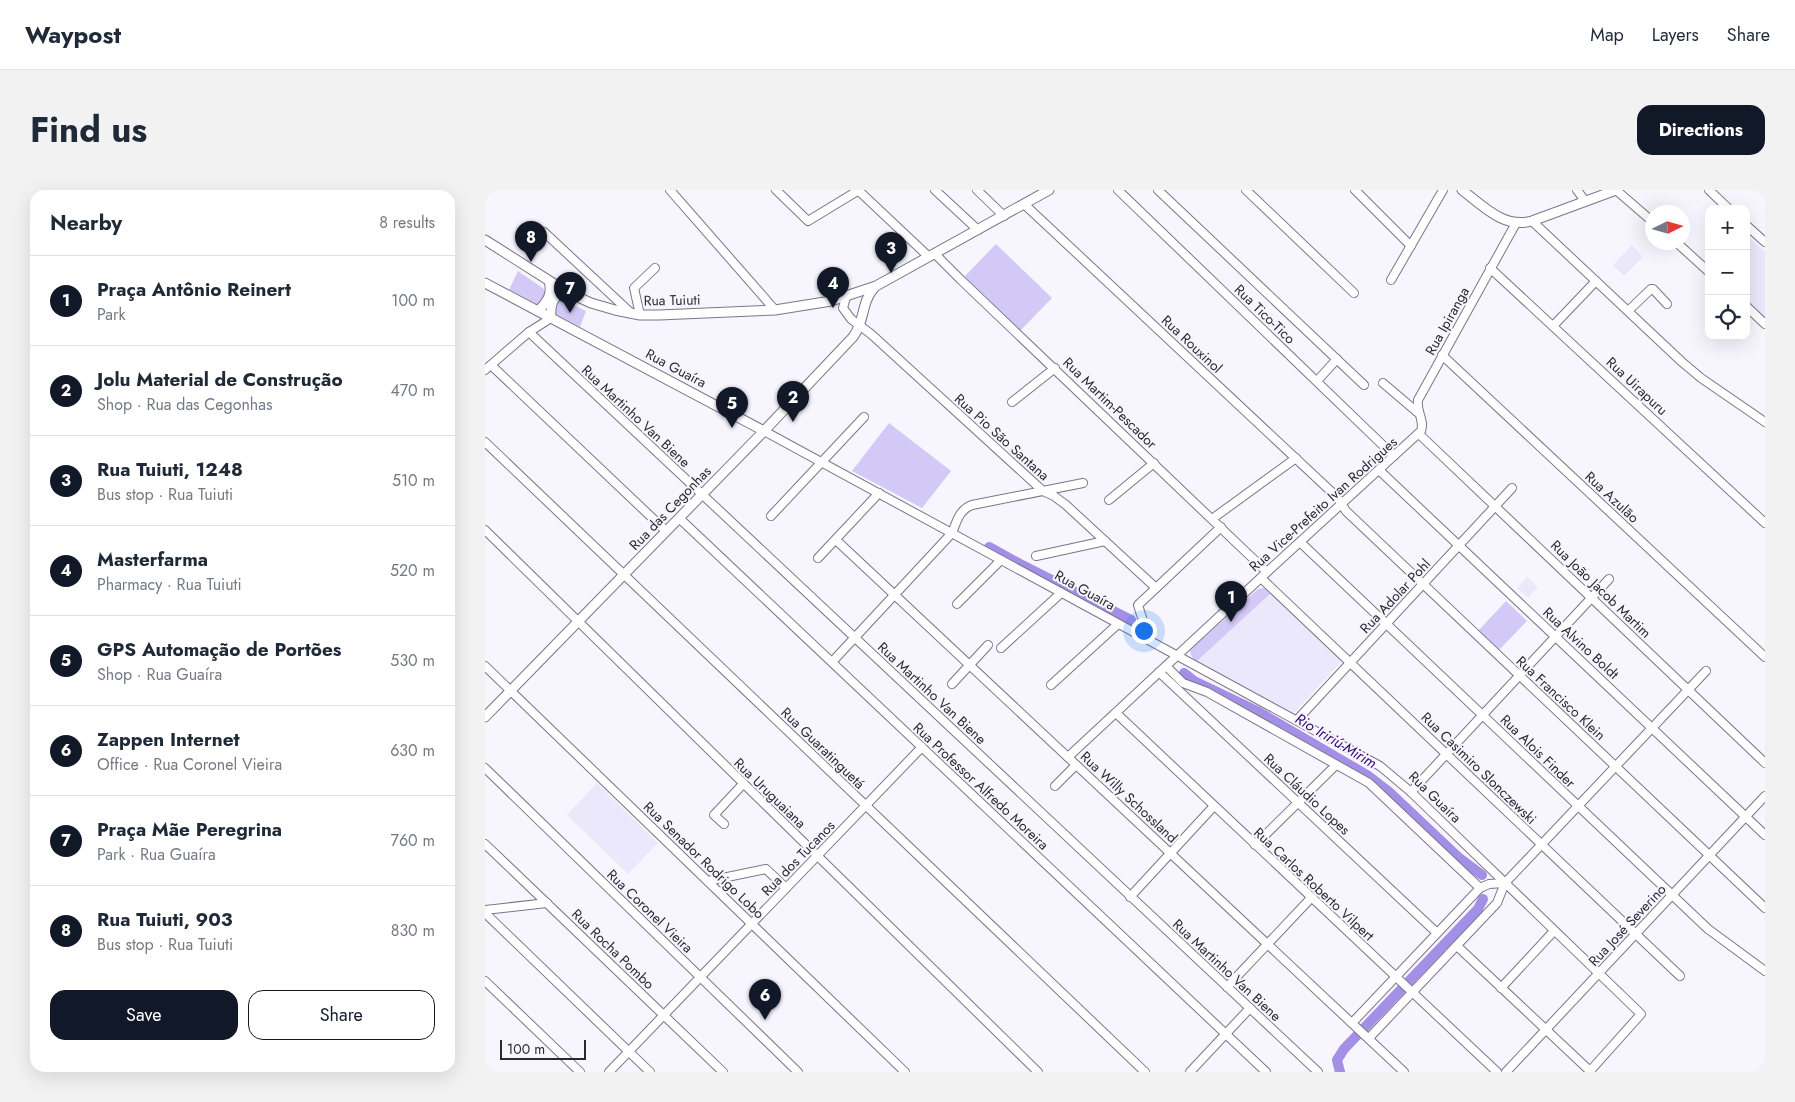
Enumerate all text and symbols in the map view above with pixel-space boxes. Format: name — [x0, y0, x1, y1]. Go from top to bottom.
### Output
text: Waypost — [25, 17, 121, 52]
text: Map — [1590, 22, 1624, 48]
text: Layers — [1652, 22, 1699, 48]
text: Share — [1727, 22, 1770, 48]
text: Find us — [30, 105, 147, 155]
button: Directions — [1637, 105, 1765, 155]
north arrow — [1645, 205, 1690, 250]
map controls — [1705, 205, 1750, 340]
button: + — [1705, 205, 1750, 250]
text: Nearby — [50, 208, 122, 238]
text: 8 results — [379, 211, 435, 234]
pin: 8 — [515, 221, 547, 262]
pin: 3 — [875, 232, 907, 273]
button: − — [1705, 250, 1750, 295]
pin: 4 — [817, 267, 849, 308]
pin: 7 — [554, 272, 586, 313]
text: Praça Antônio Reinert — [97, 276, 291, 303]
street label: Rua Tico-Tico — [1230, 280, 1300, 349]
street label: Rua Ipiranga — [1420, 283, 1474, 359]
text: 1 — [62, 289, 70, 312]
text: 100 m — [391, 289, 435, 312]
street label: Rua Tuiuti — [643, 290, 701, 310]
button: locate — [1705, 295, 1750, 340]
text: Park — [97, 303, 126, 326]
street label: Rua Rouxinol — [1157, 311, 1227, 377]
street label: Rua Guaíra — [642, 344, 710, 392]
street label: Rua Uirapuru — [1602, 352, 1672, 420]
street label: Rua Martim-Pescador — [1059, 353, 1162, 453]
street label: Rua Martinho Van Biene — [577, 360, 695, 472]
text: Jolu Material de Construção — [97, 366, 343, 393]
text: 2 — [61, 379, 71, 402]
text: 470 m — [390, 379, 435, 402]
pin: 2 — [777, 381, 809, 422]
pin: 5 — [716, 387, 748, 428]
street label: Rua Pio São Santana — [950, 389, 1054, 485]
text: Shop · Rua das Cegonhas — [97, 393, 272, 416]
street label: Rua Vice-Prefeito Ivan Rodrigues — [1245, 432, 1402, 576]
text: Rua Tuiuti, 1248 — [97, 456, 243, 483]
street label: Rua das Cegonhas — [625, 461, 716, 555]
street label: Rua Azulão — [1581, 467, 1644, 528]
text: 3 — [61, 469, 71, 492]
text: 510 m — [392, 469, 435, 492]
text: Bus stop · Rua Tuiuti — [97, 483, 233, 506]
street label: Rua João Jacob Martim — [1546, 536, 1656, 642]
text: Masterfarma — [97, 546, 208, 573]
street label: Rua Adolar Pohl — [1355, 554, 1435, 638]
text: 4 — [60, 559, 72, 582]
text: 520 m — [390, 559, 435, 582]
street label: Rua Guaíra — [1051, 565, 1119, 615]
text: Pharmacy · Rua Tuiuti — [97, 573, 242, 596]
pin: 1 — [1215, 581, 1247, 622]
street label: Rua Alvino Boldt — [1538, 602, 1624, 684]
your location — [1131, 618, 1157, 644]
text: GPS Automação de Portões — [97, 636, 342, 663]
street label: Rua Martinho Van Biene — [873, 637, 991, 749]
text: 5 — [61, 649, 71, 672]
text: 530 m — [390, 649, 435, 672]
street label: Rua Francisco Klein — [1512, 651, 1610, 745]
text: Shop · Rua Guaíra — [97, 663, 222, 686]
street label: Rua Guaratinguetá — [777, 703, 869, 793]
street label: Rua Casimiro Slonczewski — [1417, 707, 1541, 829]
water label: Rio Iririú-Mirim — [1291, 708, 1381, 774]
street label: Rua Alois Finder — [1496, 710, 1580, 792]
street label: Rua Professor Alfredo Moreira — [909, 718, 1053, 854]
text: Zappen Internet — [97, 726, 240, 753]
text: 6 — [61, 739, 71, 762]
text: 630 m — [390, 739, 435, 762]
street label: Rua Willy Schossland — [1076, 747, 1182, 847]
street label: Rua Cláudio Lopes — [1259, 749, 1355, 840]
text: Office · Rua Coronel Vieira — [97, 753, 282, 776]
street label: Rua Uruguaiana — [729, 753, 811, 833]
street label: Rua Guaíra — [1404, 767, 1466, 827]
street label: Rua Senador Rodrigo Lobo — [639, 797, 769, 923]
street label: Rua dos Tucanos — [757, 815, 840, 900]
text: Praça Mãe Peregrina — [97, 816, 282, 843]
street label: Rua Carlos Roberto Vilpert — [1249, 823, 1379, 946]
text: 7 — [61, 829, 71, 852]
text: 760 m — [391, 829, 435, 852]
text: Park · Rua Guaíra — [97, 843, 216, 866]
street label: Rua Coronel Vieira — [602, 865, 698, 957]
street label: Rua José Severino — [1584, 879, 1671, 970]
street label: Rua Rocha Pombo — [567, 904, 659, 994]
text: Rua Tuiuti, 903 — [97, 906, 233, 933]
street label: Rua Martinho Van Biene — [1168, 914, 1286, 1026]
text: 8 — [61, 919, 71, 942]
text: 830 m — [391, 919, 435, 942]
text: Bus stop · Rua Tuiuti — [97, 933, 233, 956]
pin: 6 — [749, 979, 781, 1020]
button: Save — [50, 990, 238, 1040]
button: Share — [248, 990, 435, 1040]
scale bar — [500, 1037, 586, 1060]
text: 100 m — [507, 1039, 545, 1059]

